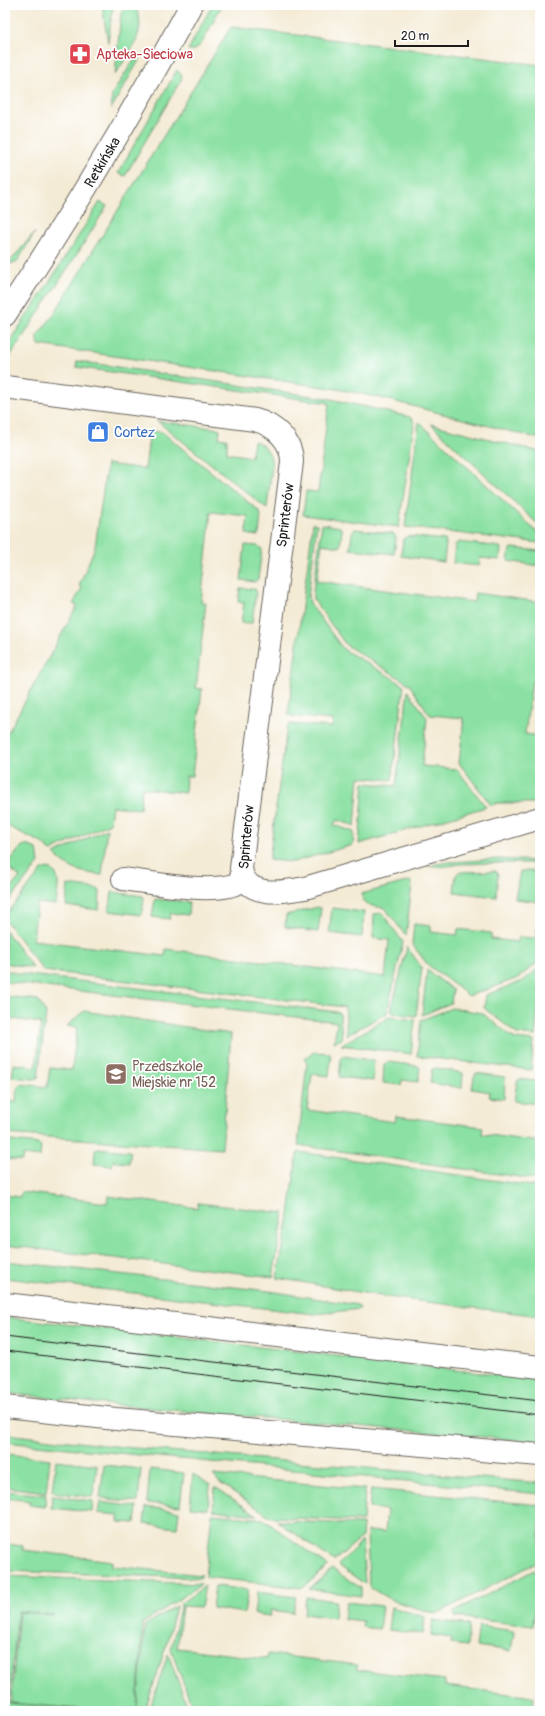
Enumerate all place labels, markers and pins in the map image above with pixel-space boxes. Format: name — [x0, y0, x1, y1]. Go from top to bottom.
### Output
pharmacy icon: Apteka-Sieciowa — [67, 41, 93, 67]
place label: Apteka-Sieciowa — [96, 46, 193, 63]
shop icon: Cortez — [85, 419, 111, 445]
place label: Cortez — [114, 424, 155, 441]
place label: Przedszkole Miejskie nr 152 — [132, 1058, 216, 1091]
school or university icon: Przedszkole Miejskie nr 152 — [103, 1061, 129, 1087]

